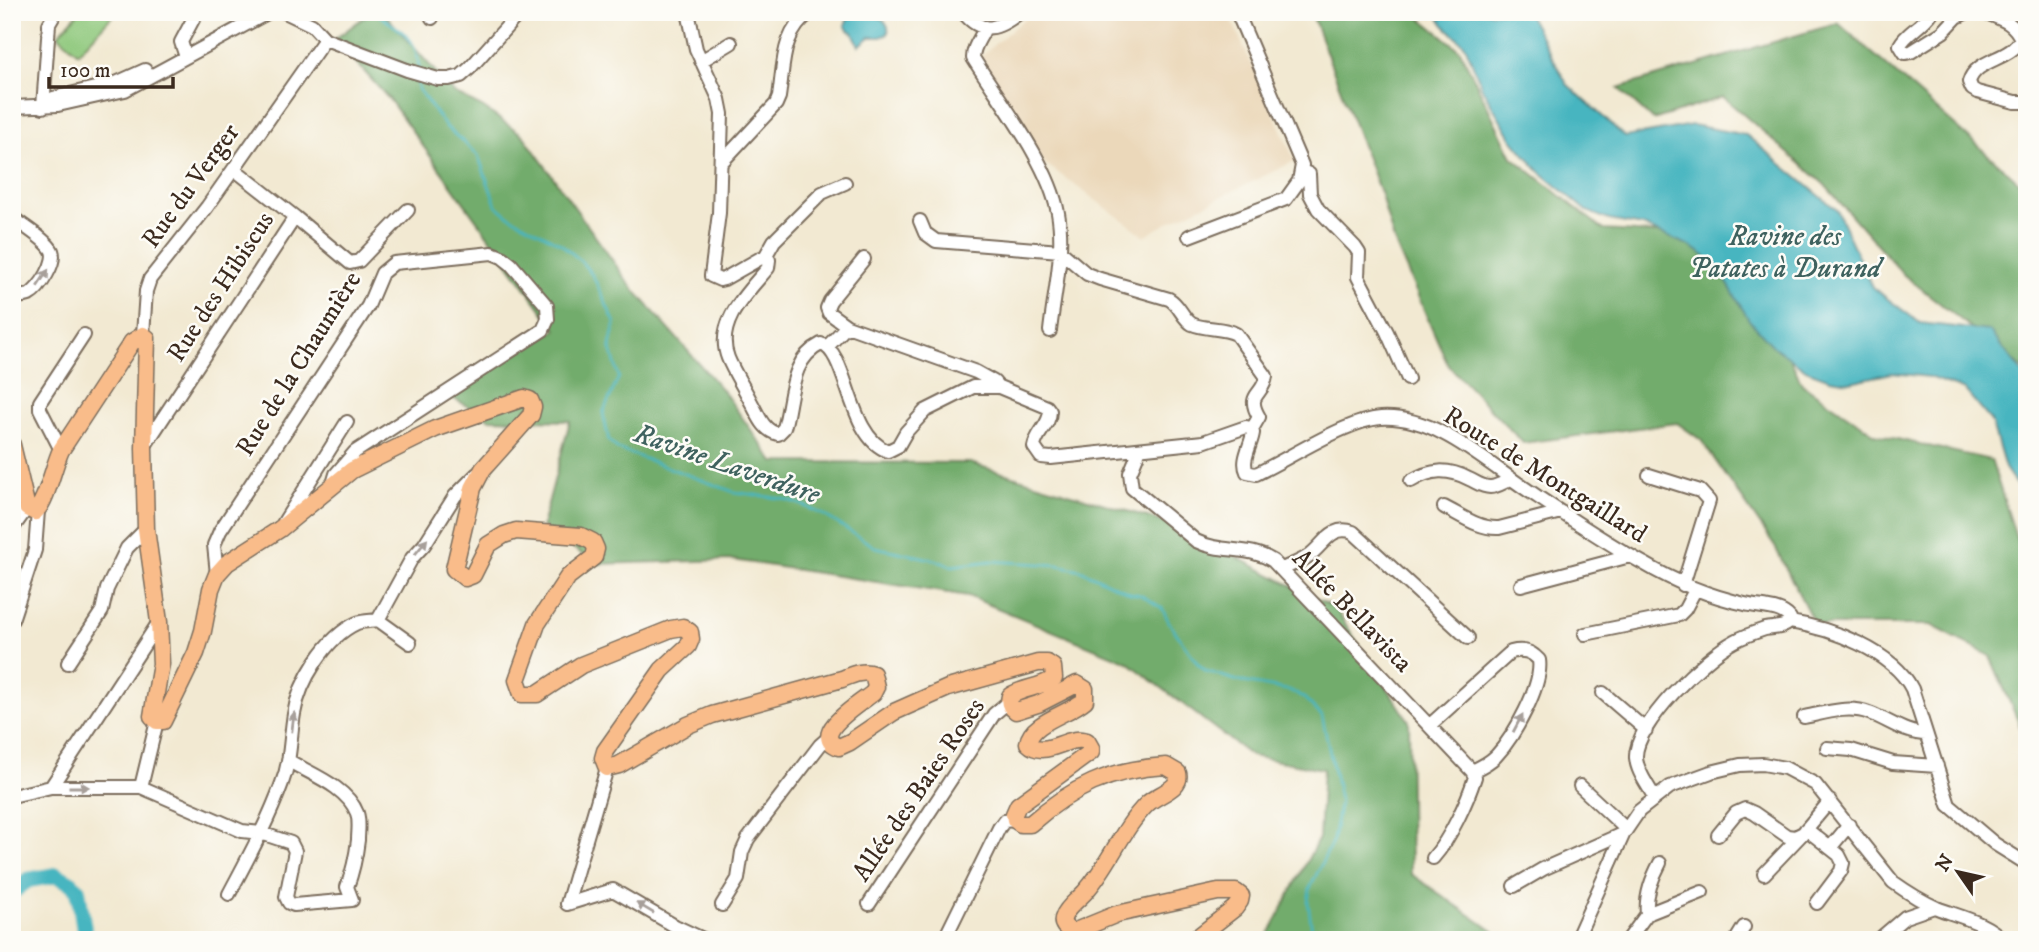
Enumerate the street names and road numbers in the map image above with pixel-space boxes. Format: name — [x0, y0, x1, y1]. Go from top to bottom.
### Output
street label: Rue du Verger — [135, 117, 247, 255]
street label: Rue des Hibiscus — [160, 206, 282, 368]
street label: Rue de la Chaumière — [229, 265, 369, 463]
street label: Route de Montgaillard — [1437, 399, 1653, 551]
street label: Allée Bellavista — [1285, 542, 1419, 680]
street label: Allée des Baies Roses — [845, 692, 993, 888]

